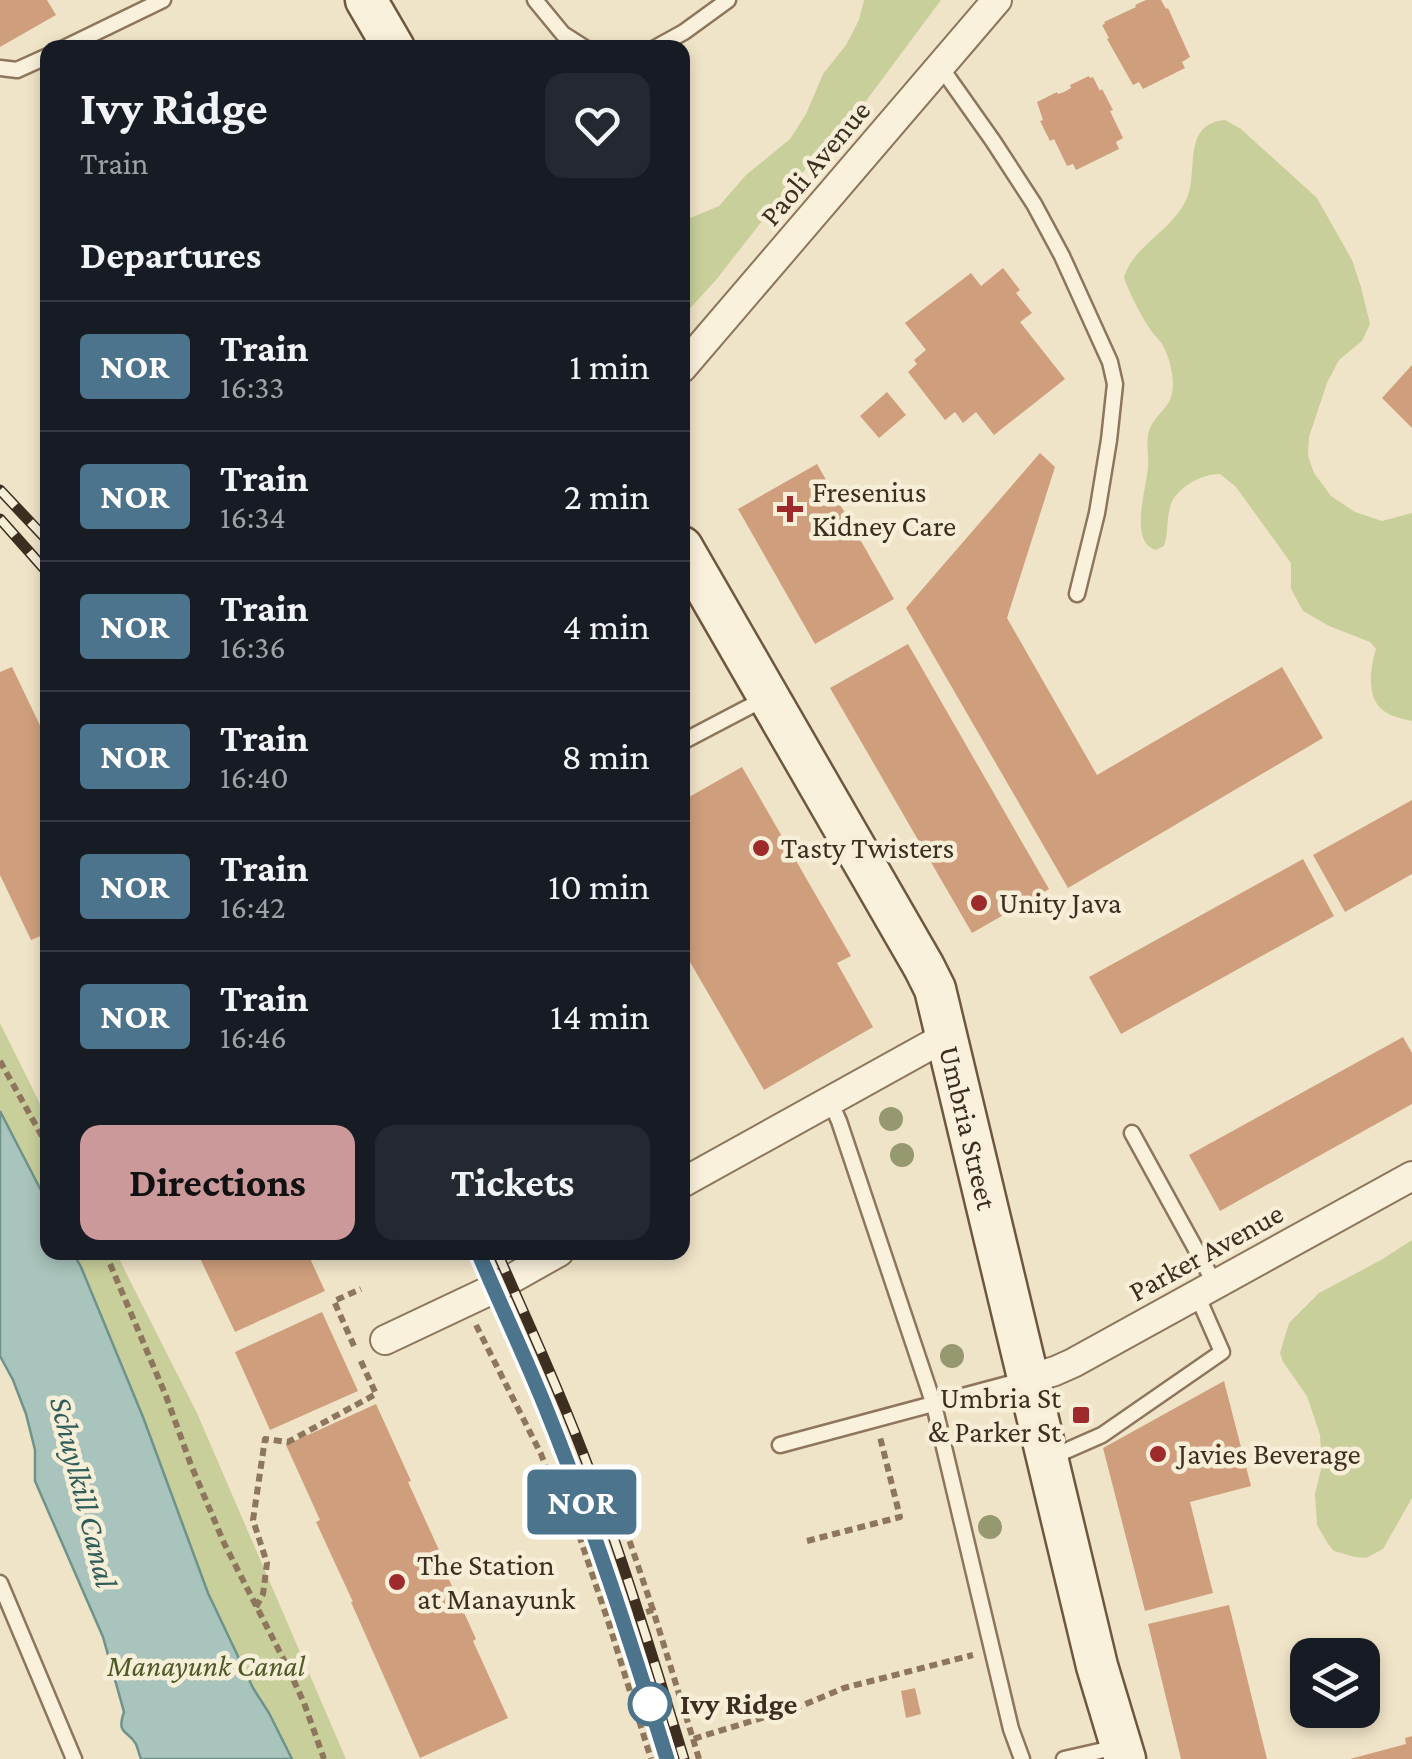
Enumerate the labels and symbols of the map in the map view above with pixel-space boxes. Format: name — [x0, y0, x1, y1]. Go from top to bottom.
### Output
street label: Paoli Avenue — [753, 93, 876, 232]
place label: Fresenius Kidney Care — [812, 475, 956, 543]
marker: Fresenius Kidney Care — [777, 496, 803, 522]
place label: Tasty Twisters — [781, 831, 954, 865]
marker: Tasty Twisters — [750, 837, 772, 859]
place label: Unity Java — [999, 886, 1122, 920]
marker: Unity Java — [968, 892, 990, 914]
street label: Umbria Street — [933, 1042, 1004, 1214]
street label: Parker Avenue — [1123, 1196, 1289, 1307]
place label: Umbria St & Parker St — [928, 1381, 1062, 1448]
water label: Schuylkill Canal — [43, 1393, 125, 1592]
marker: Umbria St & Parker St — [1070, 1404, 1092, 1426]
place label: Javies Beverage — [1175, 1437, 1361, 1471]
marker: Javies Beverage — [1147, 1443, 1169, 1465]
line badge: NOR — [524, 1470, 640, 1534]
place label: The Station at Manayunk — [417, 1548, 576, 1616]
marker: The Station at Manayunk — [386, 1571, 408, 1593]
park label: Manayunk Canal — [106, 1649, 306, 1683]
marker: Ivy Ridge — [629, 1683, 671, 1725]
place label: Ivy Ridge — [680, 1687, 797, 1720]

